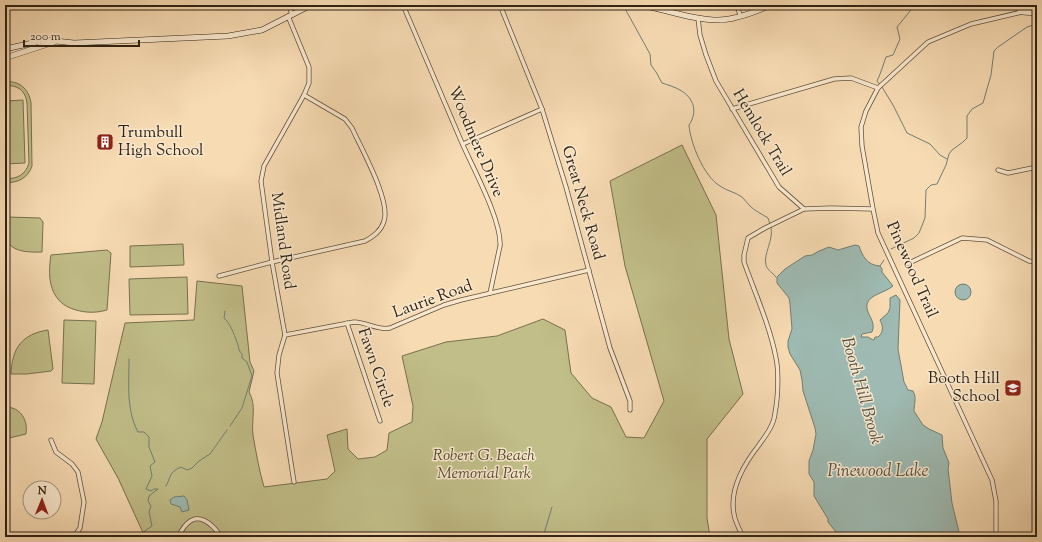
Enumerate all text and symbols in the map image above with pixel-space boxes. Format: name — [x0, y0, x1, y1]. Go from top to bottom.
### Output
scale bar — [24, 22, 139, 48]
text: 200 m — [30, 28, 61, 46]
street label: Woodmere Drive — [441, 83, 509, 201]
street label: Hemlock Trail — [726, 85, 796, 181]
place label: Trumbull High School — [118, 122, 204, 163]
building icon: Trumbull High School — [95, 132, 115, 152]
street label: Great Neck Road — [555, 143, 609, 263]
street label: Midland Road — [264, 191, 300, 291]
street label: Pinewood Trail — [879, 218, 943, 322]
street label: Laurie Road — [390, 275, 476, 325]
street label: Fawn Circle — [351, 325, 399, 411]
water label: Booth Hill Brook — [834, 335, 888, 448]
place label: Booth Hill School — [928, 368, 1001, 409]
school or university icon: Booth Hill School — [1003, 378, 1023, 398]
park label: Robert G. Beach Memorial Park — [433, 445, 535, 486]
water label: Pinewood Lake — [828, 460, 929, 484]
north arrow — [22, 480, 62, 520]
text: N — [37, 483, 47, 499]

